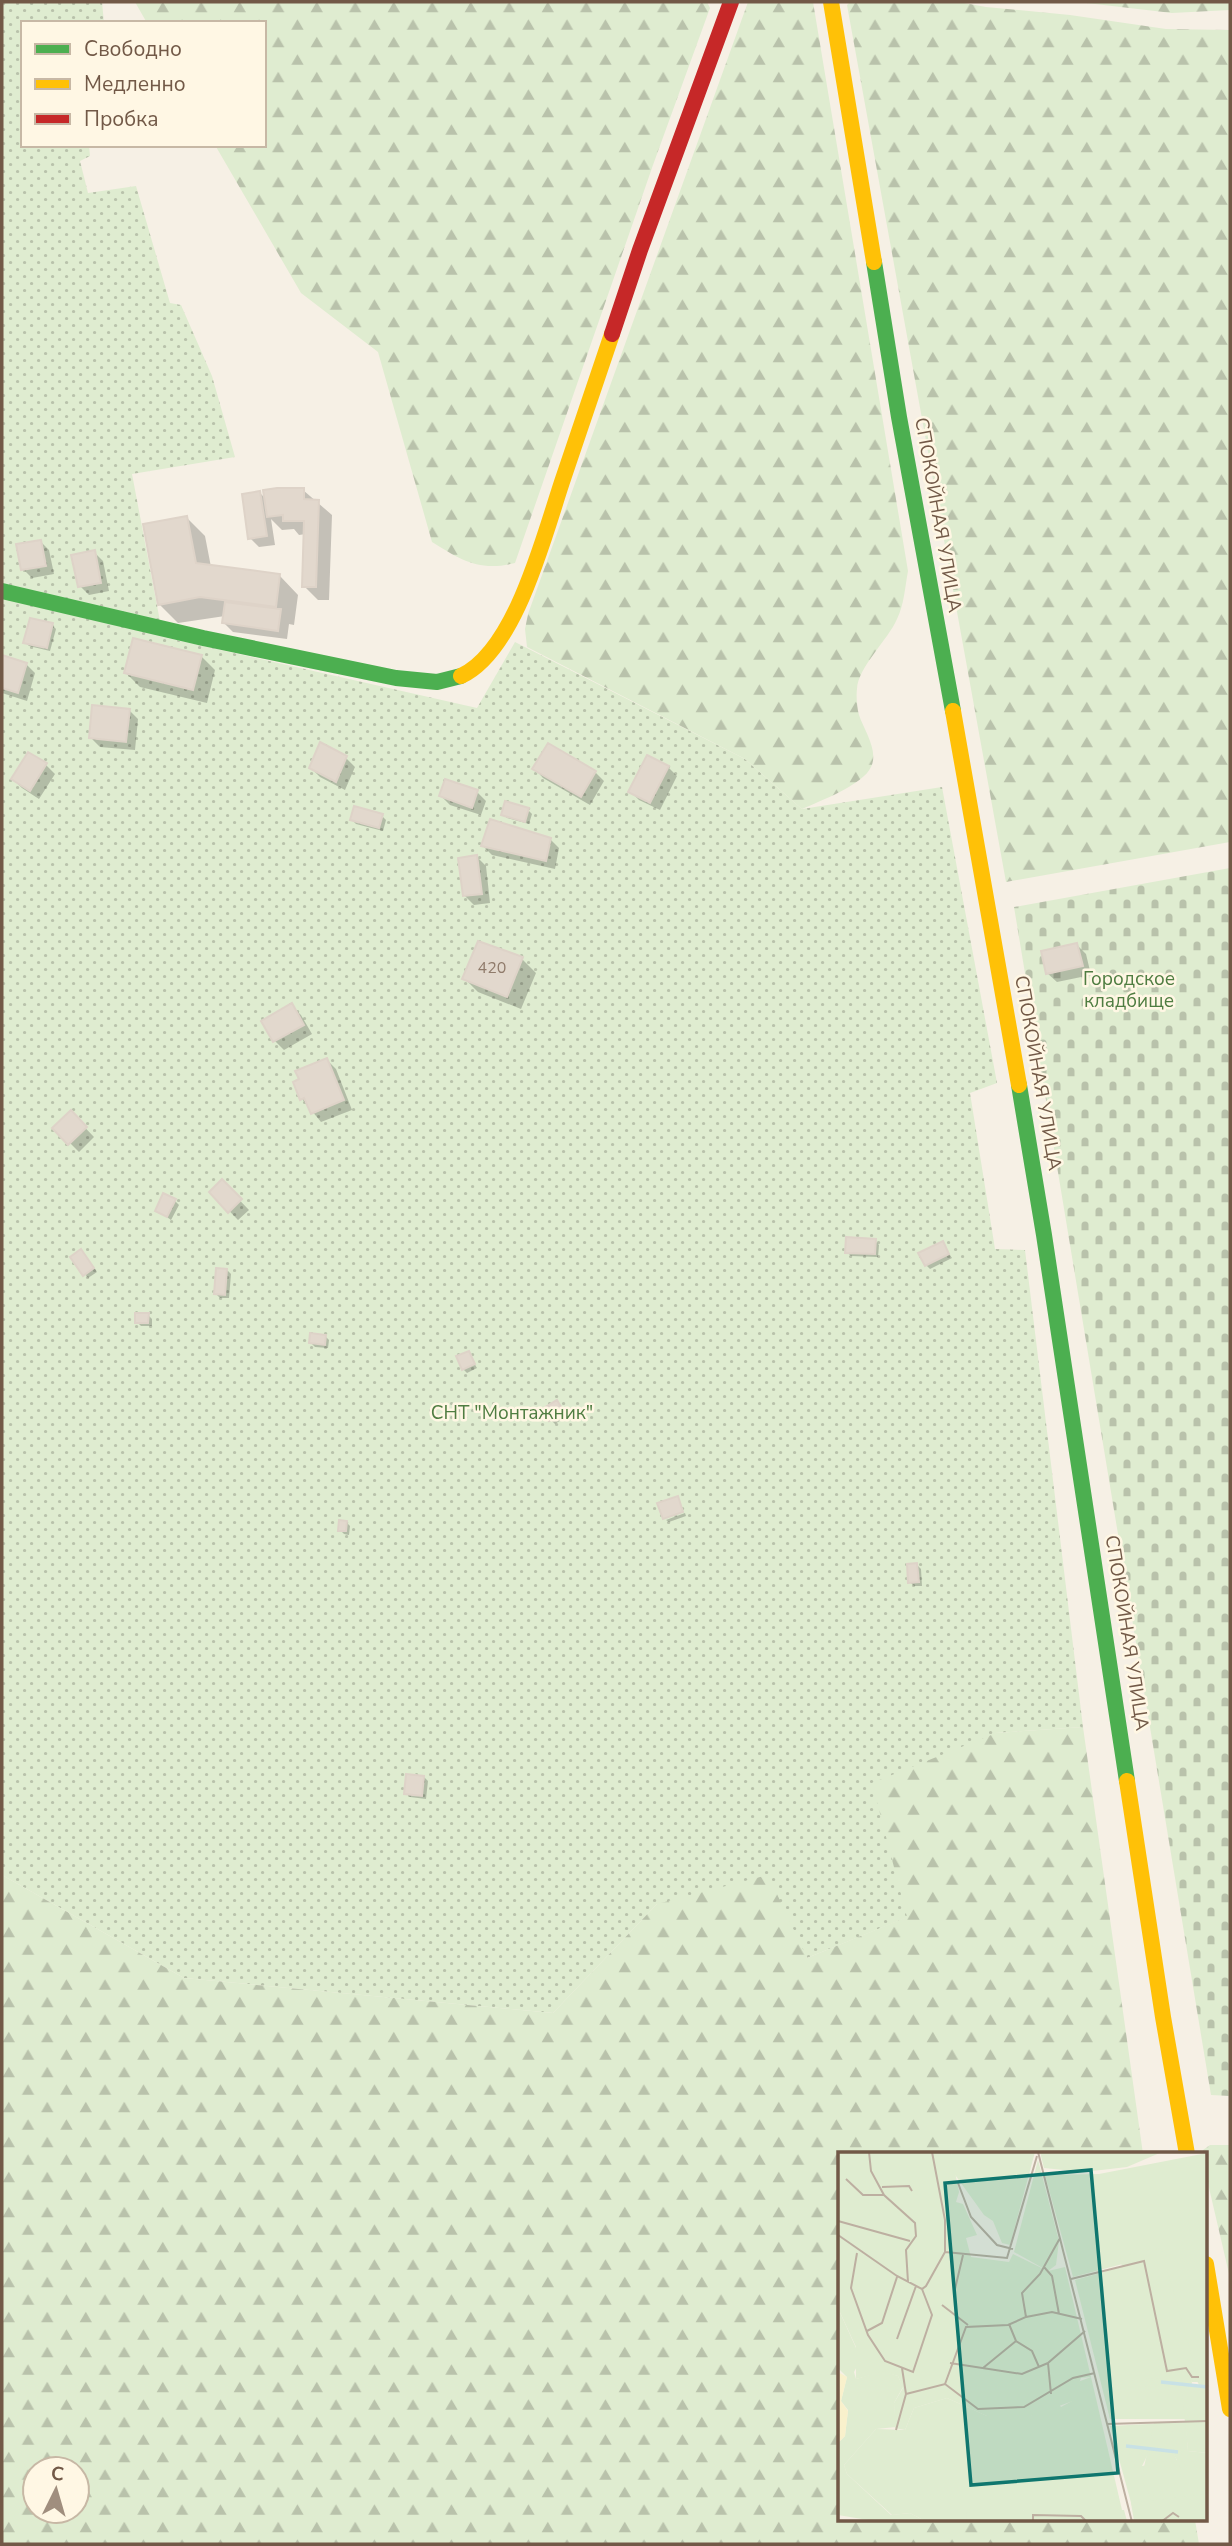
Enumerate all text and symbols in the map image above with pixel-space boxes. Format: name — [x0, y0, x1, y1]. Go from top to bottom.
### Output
legend — [21, 21, 266, 147]
text: Свободно — [84, 35, 182, 63]
text: Медленно — [84, 70, 186, 98]
text: Пробка — [84, 105, 158, 133]
street label: СПОКОЙНАЯ УЛИЦА — [908, 415, 968, 615]
house number: 420 — [478, 957, 506, 979]
park label: Городское кладбище — [1083, 966, 1175, 1014]
street label: СПОКОЙНАЯ УЛИЦА — [1008, 973, 1068, 1173]
park label: СНТ "Монтажник" — [431, 1400, 593, 1426]
street label: СПОКОЙНАЯ УЛИЦА — [1099, 1533, 1155, 1733]
inset map — [838, 2152, 1208, 2522]
north arrow — [21, 2455, 91, 2525]
text: С — [50, 2461, 65, 2488]

